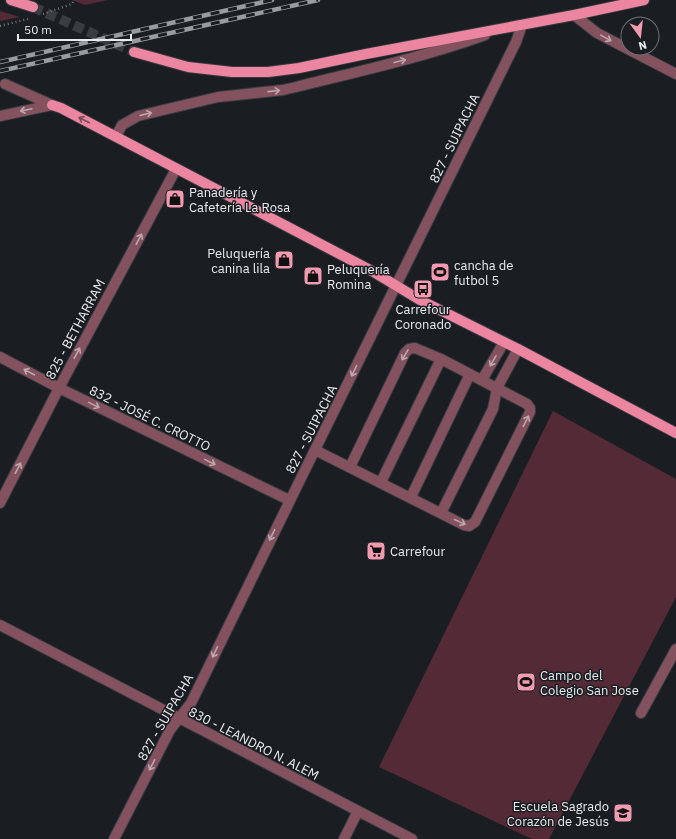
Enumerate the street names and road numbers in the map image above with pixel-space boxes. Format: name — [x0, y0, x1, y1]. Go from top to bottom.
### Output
street label: 827 - SUIPACHA — [425, 90, 484, 186]
street label: 825 - BETHARRAM — [42, 276, 109, 382]
street label: 827 - SUIPACHA — [282, 381, 341, 476]
street label: 832 - JOSÉ C. CROTTO — [86, 382, 213, 455]
street label: 827 - SUIPACHA — [134, 670, 197, 764]
street label: 830 - LEANDRO N. ALEM — [186, 703, 322, 784]

